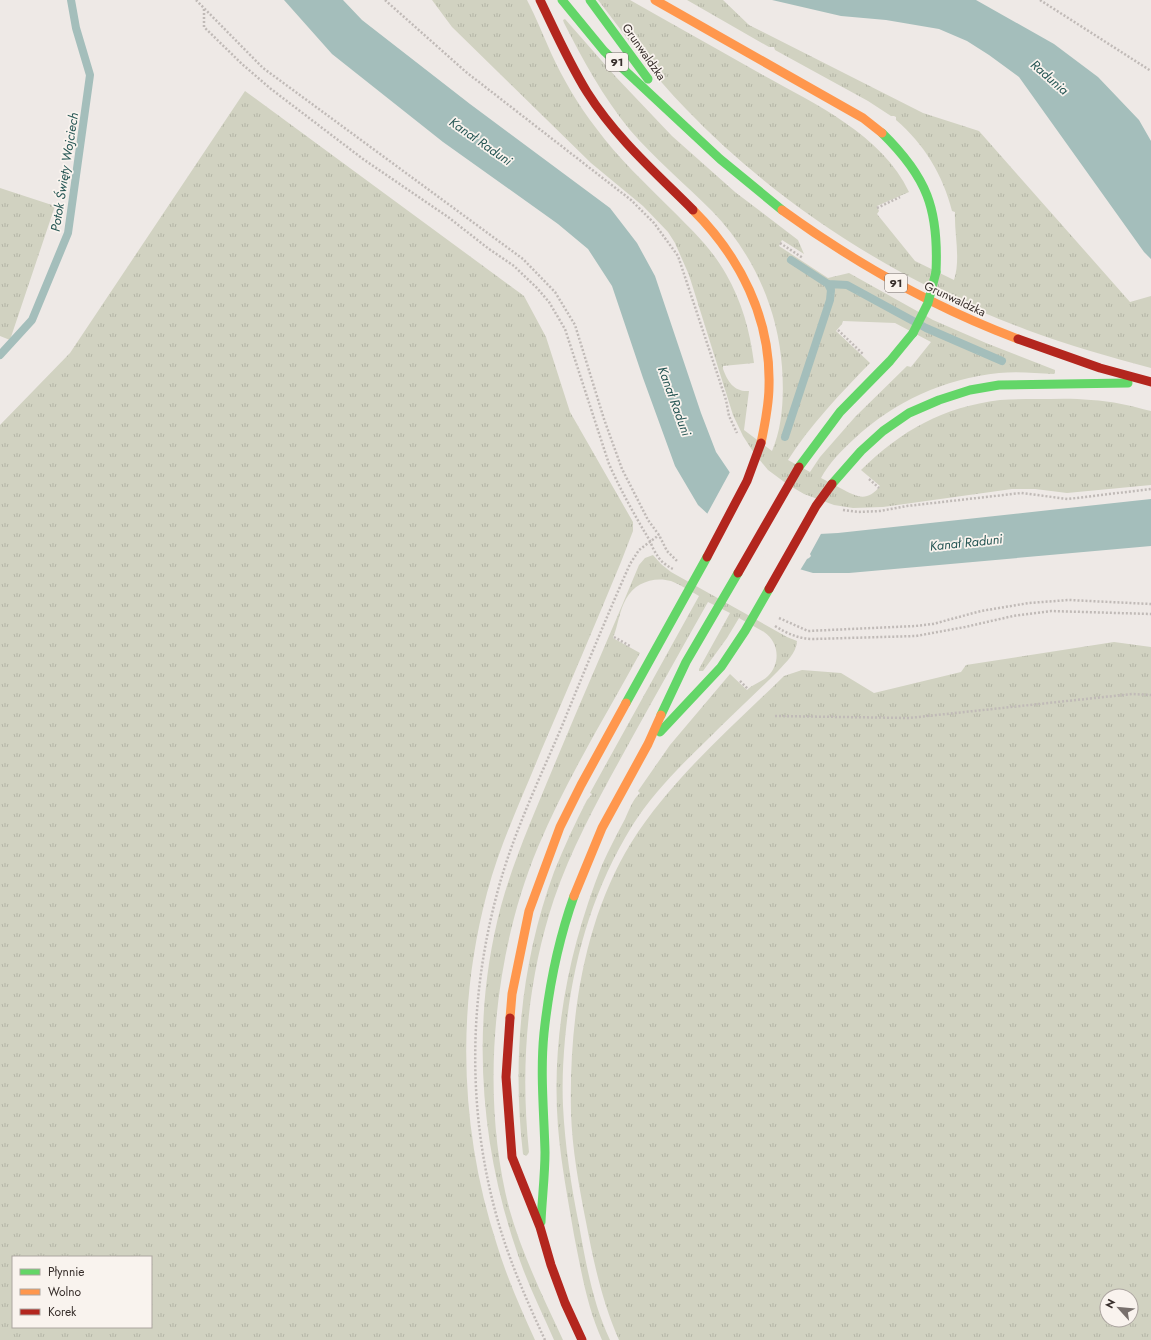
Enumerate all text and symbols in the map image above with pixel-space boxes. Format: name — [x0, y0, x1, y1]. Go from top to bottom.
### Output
street label: Grunwaldzka — [618, 20, 670, 84]
road number: 91 — [606, 53, 628, 71]
water label: Radunia — [1026, 55, 1073, 99]
water label: Potok Święty Wojciech — [46, 111, 83, 233]
water label: Kanał Raduni — [445, 113, 517, 171]
road number: 91 — [885, 274, 907, 292]
street label: Grunwaldzka — [921, 277, 989, 321]
water label: Kanał Raduni — [653, 364, 696, 439]
water label: Kanał Raduni — [929, 529, 1004, 556]
legend — [12, 1256, 152, 1328]
text: Płynnie — [48, 1263, 85, 1281]
text: Wolno — [48, 1283, 82, 1301]
north arrow — [1099, 1288, 1139, 1328]
text: N — [1101, 1296, 1119, 1311]
text: Korek — [48, 1303, 77, 1321]

